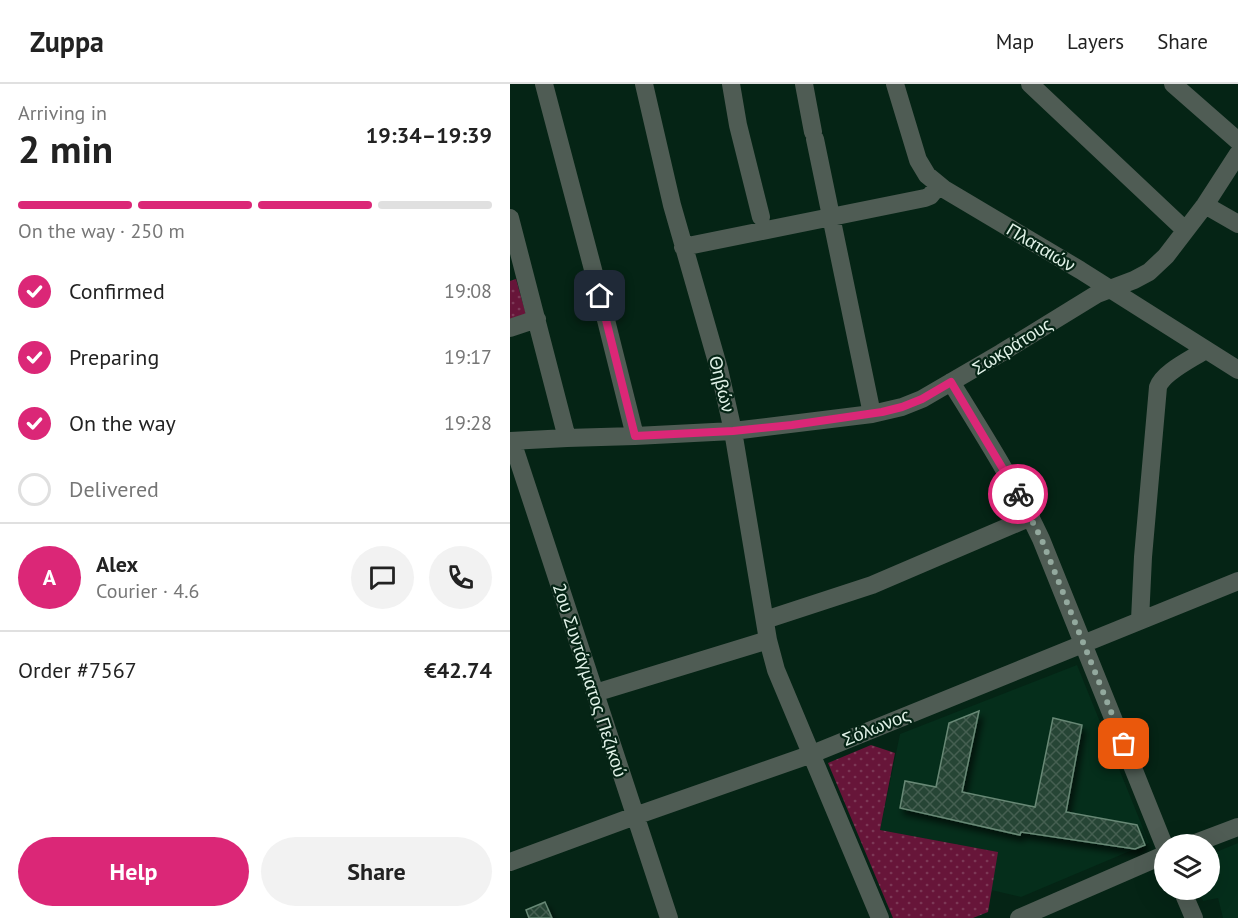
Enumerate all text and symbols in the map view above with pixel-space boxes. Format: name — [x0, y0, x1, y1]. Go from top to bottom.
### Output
text: Zuppa — [30, 23, 104, 60]
text: Map — [996, 28, 1034, 55]
text: Layers — [1067, 28, 1124, 55]
text: Share — [1157, 28, 1208, 55]
text: Arriving in — [18, 100, 107, 126]
text: 19:34–19:39 — [366, 121, 492, 149]
text: 2 min — [18, 123, 113, 174]
street label: Πλαταιών — [1002, 217, 1080, 277]
text: On the way · 250 m — [18, 218, 185, 244]
pin — [574, 270, 625, 321]
icon: check — [18, 275, 51, 308]
text: Confirmed — [69, 277, 165, 305]
text: 19:08 — [444, 278, 492, 304]
icon: home — [583, 279, 616, 312]
street label: Σωκράτους — [968, 312, 1057, 380]
icon: check — [18, 341, 51, 374]
text: Preparing — [69, 343, 159, 371]
text: 19:17 — [444, 344, 492, 370]
street label: Θηβών — [704, 353, 740, 415]
icon: check — [18, 407, 51, 440]
text: On the way — [69, 409, 176, 437]
text: 19:28 — [444, 410, 492, 436]
courier — [988, 464, 1048, 524]
text: Delivered — [69, 475, 159, 503]
icon: bike — [1002, 478, 1035, 511]
button: chat — [351, 546, 414, 609]
button: phone — [429, 546, 492, 609]
text: Alex — [96, 550, 138, 578]
text: A — [43, 563, 56, 591]
text: Courier · 4.6 — [96, 578, 199, 604]
street label: 2ου Συντάγματος Πεζικού — [548, 580, 632, 780]
text: Order #7567 — [18, 656, 137, 684]
text: €42.74 — [424, 656, 492, 684]
street label: Σόλωνος — [839, 703, 914, 751]
pin — [1098, 718, 1149, 769]
icon: bag — [1107, 727, 1140, 760]
map controls — [1154, 834, 1220, 900]
button: layers — [1154, 834, 1220, 900]
button: Help — [18, 837, 249, 906]
button: Share — [261, 837, 492, 906]

